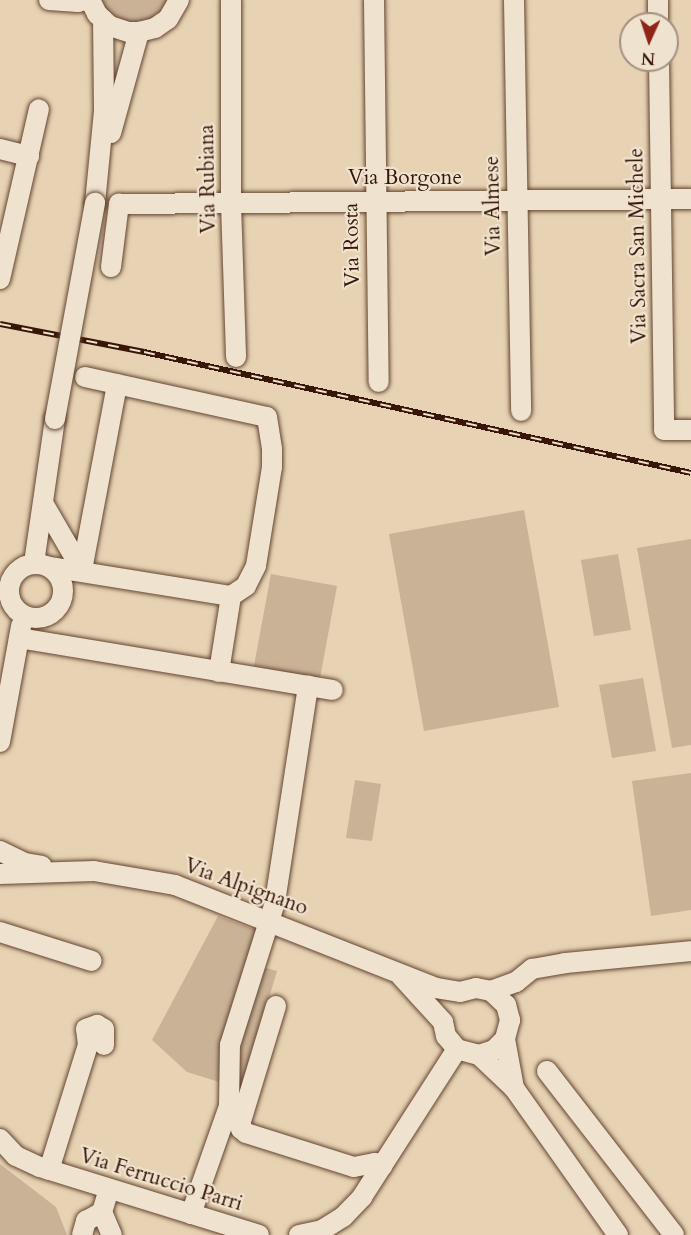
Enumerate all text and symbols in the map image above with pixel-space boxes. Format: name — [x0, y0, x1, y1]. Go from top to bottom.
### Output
north arrow — [619, 12, 679, 72]
text: N — [641, 47, 656, 69]
street label: Via Rubiana — [194, 124, 222, 234]
street label: Via Sacra San Michele — [624, 148, 652, 344]
street label: Via Almese — [480, 156, 506, 256]
street label: Via Borgone — [348, 165, 462, 191]
street label: Via Rosta — [339, 202, 365, 288]
street label: Via Alpignano — [181, 853, 311, 921]
street label: Via Ferruccio Parri — [76, 1143, 246, 1217]

